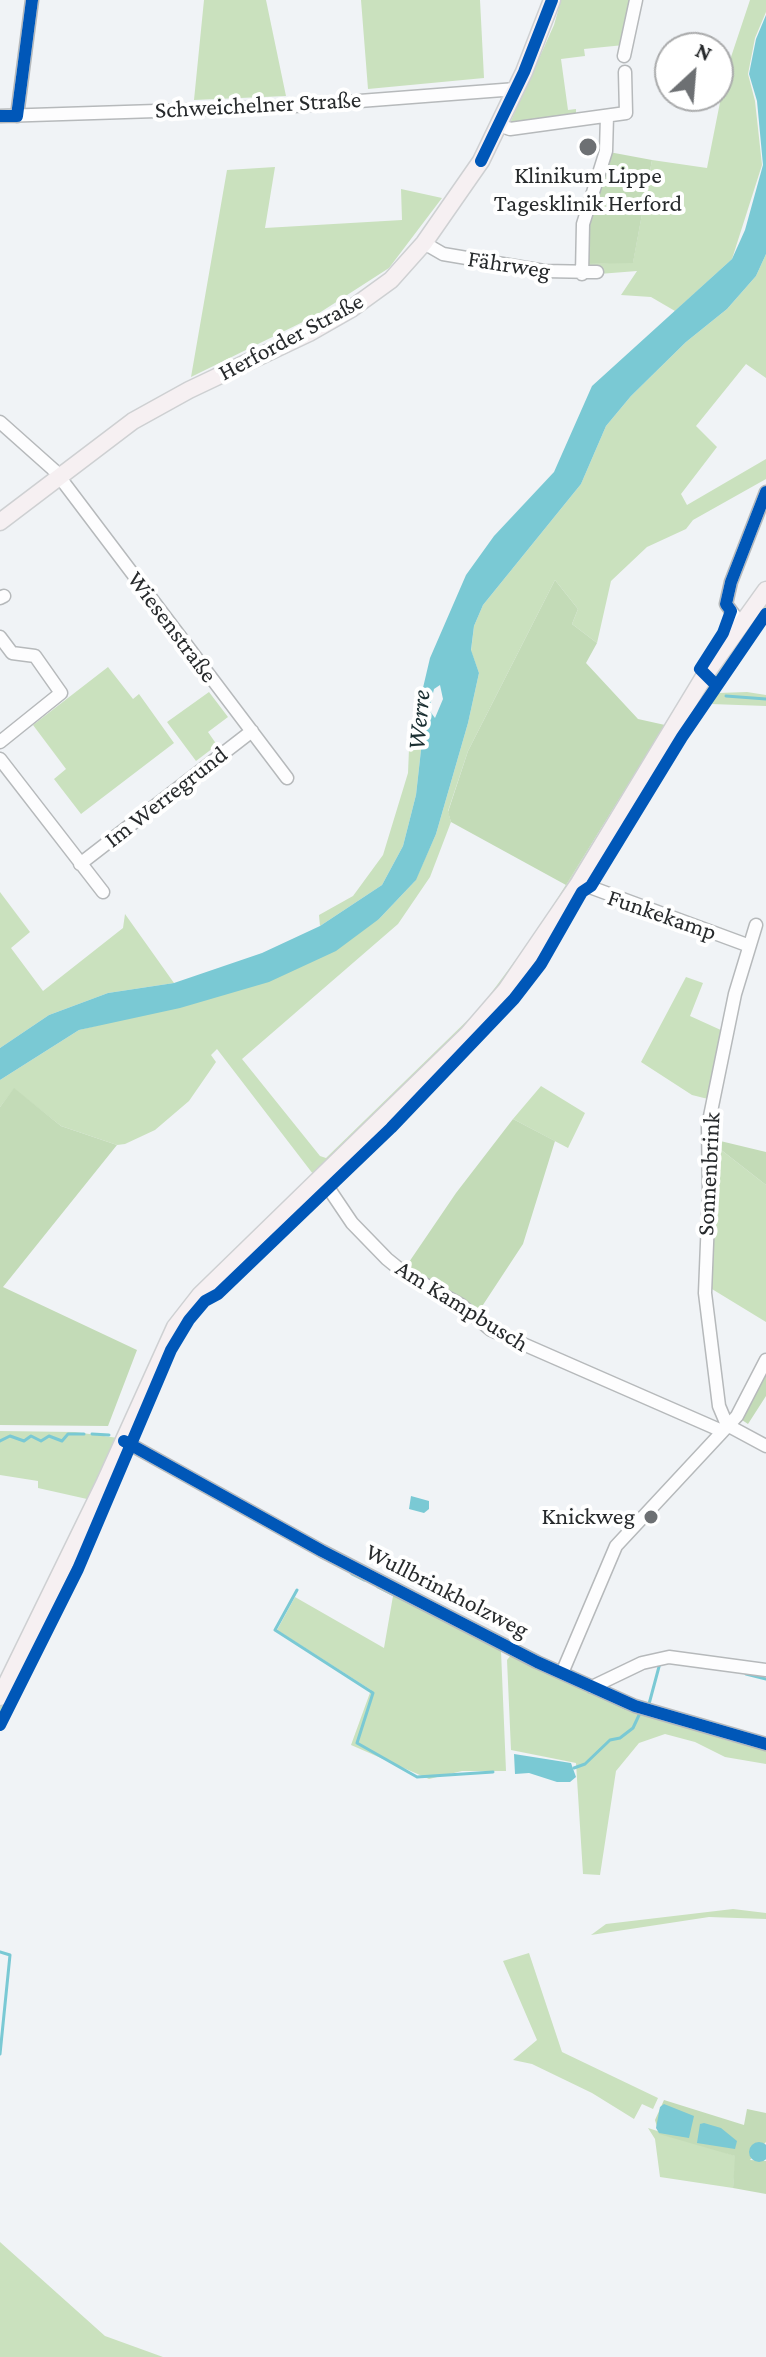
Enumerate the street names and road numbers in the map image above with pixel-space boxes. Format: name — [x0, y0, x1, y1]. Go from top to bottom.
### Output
street label: Schweichelner Straße — [154, 85, 362, 125]
street label: Fährweg — [466, 244, 552, 286]
street label: Herforder Straße — [214, 287, 368, 387]
street label: Wiesenstraße — [121, 566, 223, 688]
street label: Im Werregrund — [99, 740, 233, 854]
street label: Funkekamp — [604, 883, 720, 947]
street label: Sonnenbrink — [691, 1111, 727, 1237]
street label: Am Kampbusch — [390, 1254, 534, 1358]
street label: Wullbrinkholzweg — [361, 1537, 533, 1645]

